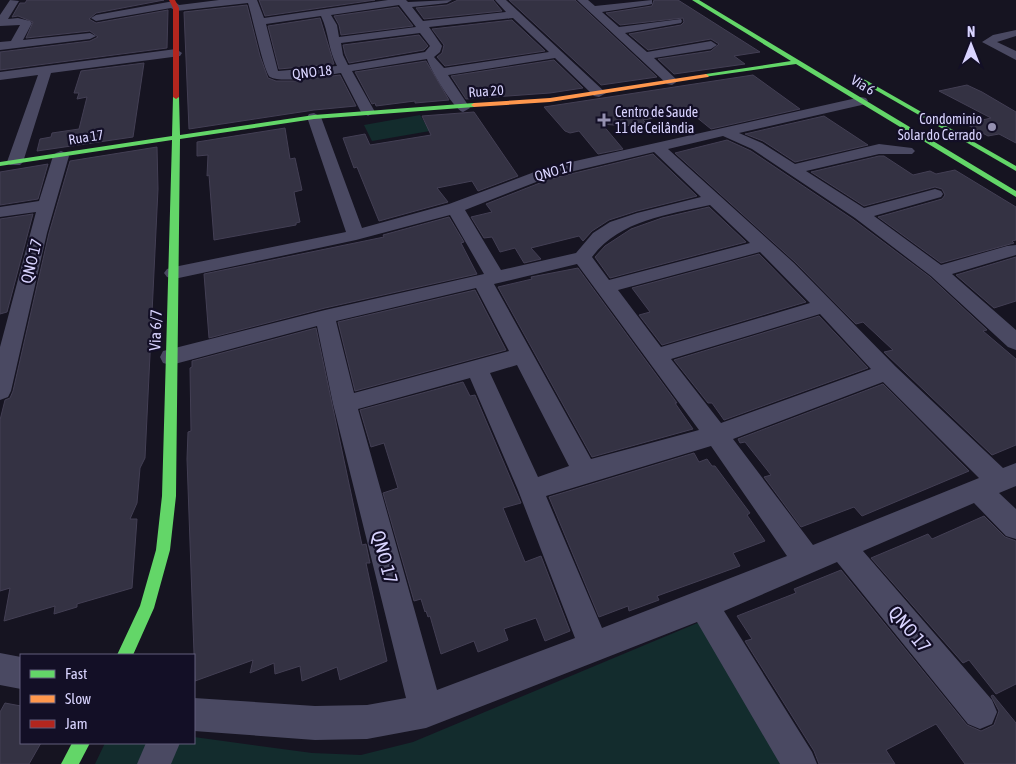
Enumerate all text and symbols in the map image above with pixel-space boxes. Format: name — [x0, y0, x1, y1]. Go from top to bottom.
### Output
north arrow — [946, 20, 996, 70]
text: N — [967, 24, 975, 40]
street label: QNO 18 — [291, 62, 333, 82]
street label: Via 6 — [848, 72, 878, 99]
street label: Rua 20 — [468, 82, 505, 100]
place label: Centro de Saude 11 de Ceilândia — [615, 104, 698, 136]
place label: Condominio Solar do Cerrado — [898, 111, 982, 143]
marker: Centro de Saude 11 de Ceilândia — [597, 113, 611, 127]
marker: Condominio Solar do Cerrado — [986, 121, 998, 133]
street label: Rua 17 — [67, 126, 105, 148]
street label: QNO 17 — [533, 158, 575, 184]
street label: QNO 17 — [17, 237, 45, 285]
street label: Via 6/7 — [145, 309, 165, 351]
street label: QNO 17 — [367, 528, 403, 586]
street label: QNO 17 — [884, 601, 936, 657]
legend — [20, 654, 195, 744]
text: Fast — [65, 665, 87, 682]
text: Slow — [65, 690, 91, 707]
text: Jam — [65, 715, 88, 732]

